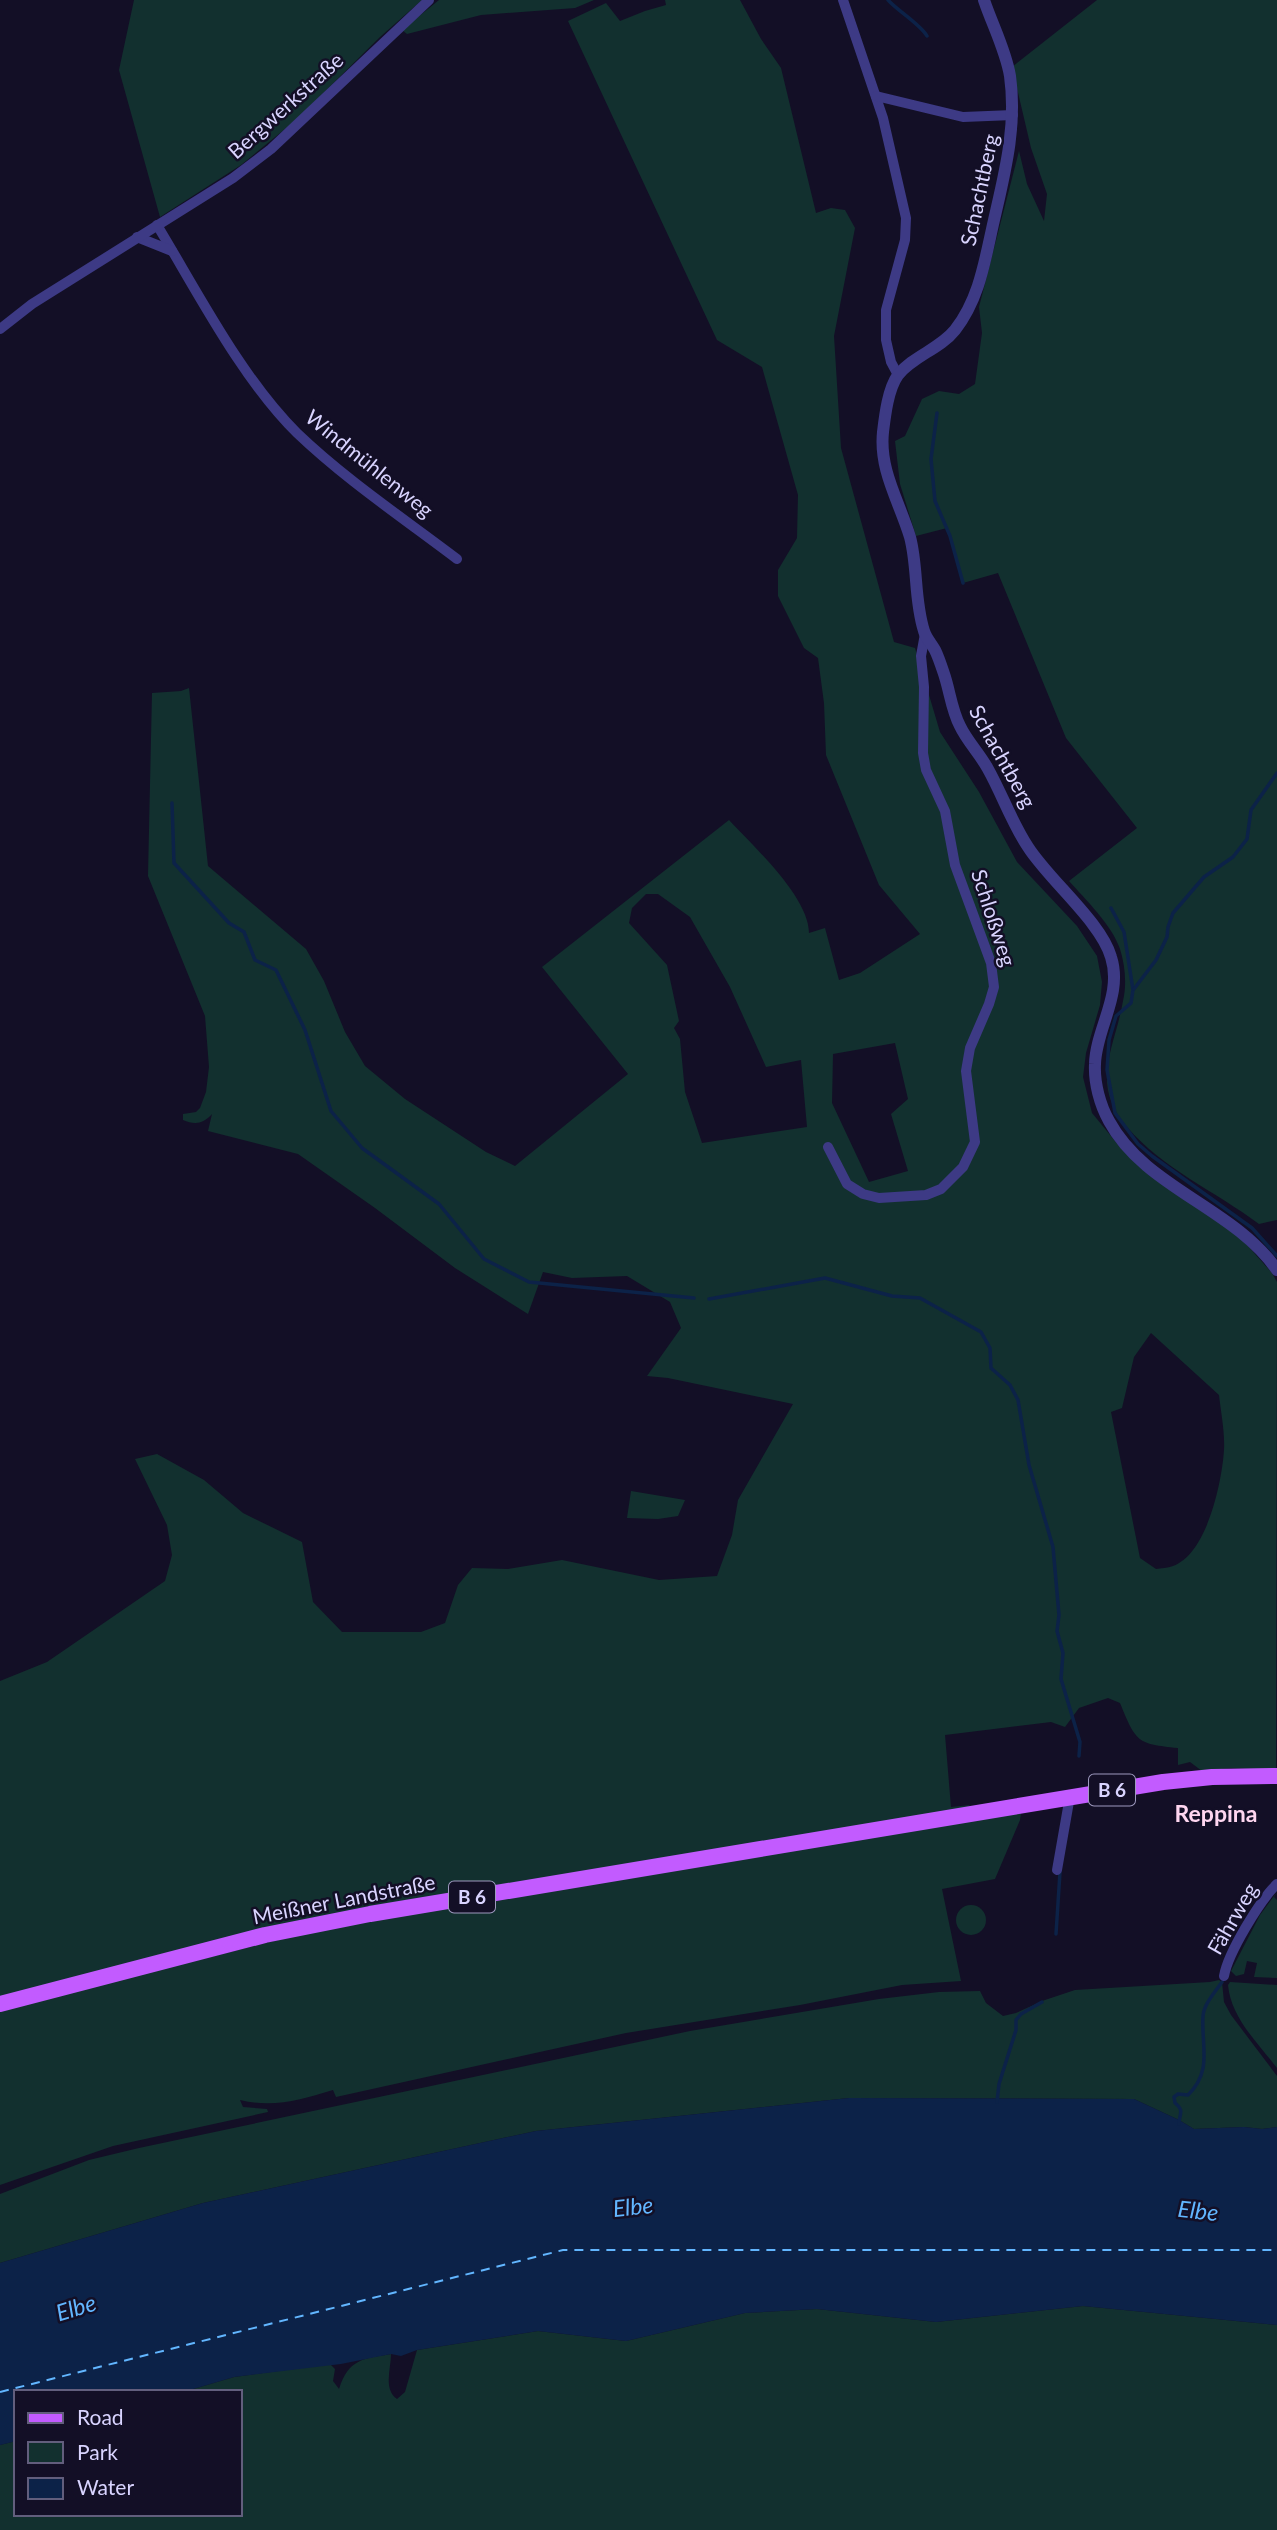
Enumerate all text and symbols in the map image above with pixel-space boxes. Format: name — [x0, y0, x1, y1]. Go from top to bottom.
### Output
street label: Bergwerkstraße — [222, 47, 348, 163]
street label: Schachtberg — [954, 131, 1003, 248]
street label: Windmühlenweg — [301, 404, 439, 522]
street label: Schachtberg — [965, 700, 1042, 812]
street label: Schloßweg — [967, 866, 1022, 969]
road number: B 6 — [1089, 1774, 1135, 1806]
district label: Reppina — [1175, 1799, 1257, 1827]
street label: Meißner Landstraße — [250, 1869, 437, 1928]
street label: Fährweg — [1201, 1878, 1262, 1959]
road number: B 6 — [449, 1882, 495, 1912]
water label: Elbe — [611, 2190, 655, 2222]
water label: Elbe — [1176, 2194, 1220, 2226]
water label: Elbe — [52, 2288, 99, 2326]
legend — [14, 2390, 242, 2516]
text: Road — [77, 2404, 124, 2429]
text: Park — [77, 2439, 118, 2464]
text: Water — [77, 2474, 134, 2499]

